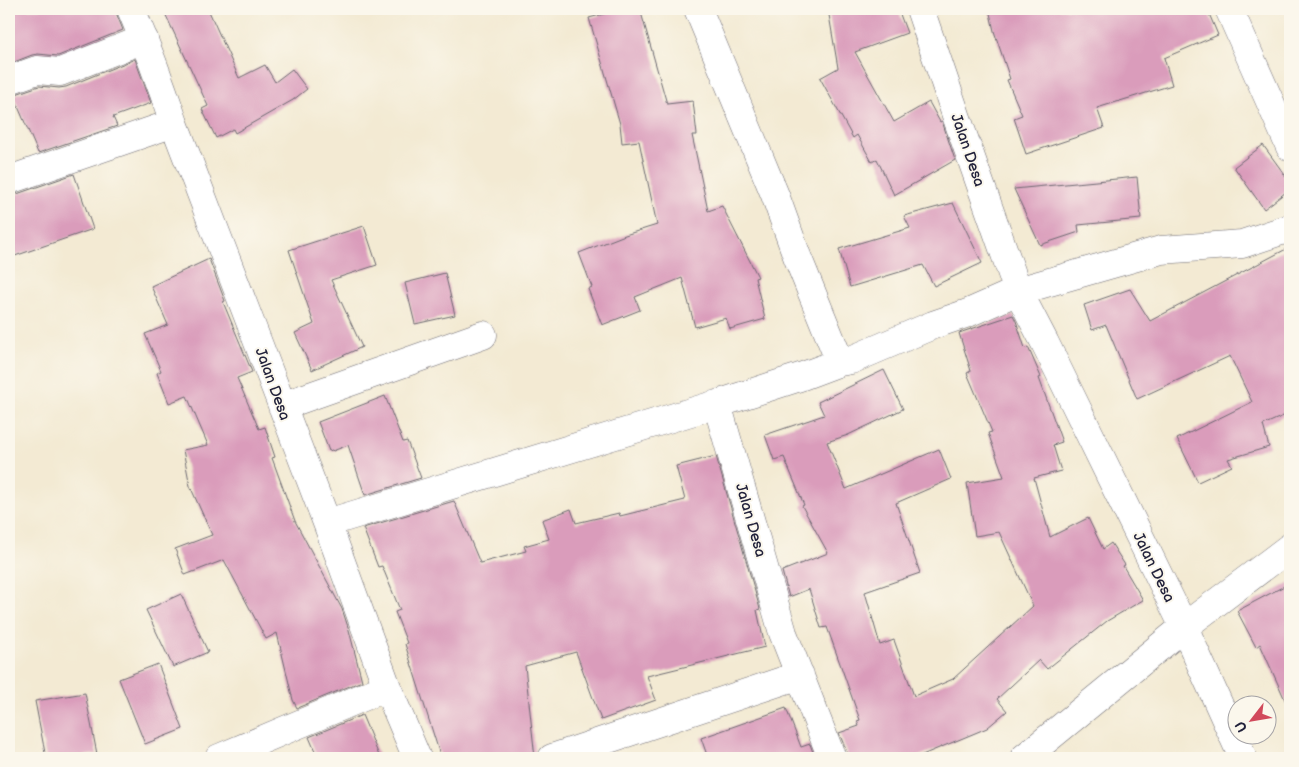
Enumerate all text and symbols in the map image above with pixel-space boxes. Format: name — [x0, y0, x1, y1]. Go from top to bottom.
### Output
street label: Jalan Desa — [946, 111, 989, 189]
street label: Jalan Desa — [251, 345, 294, 423]
street label: Jalan Desa — [731, 481, 770, 559]
street label: Jalan Desa — [1128, 529, 1179, 605]
north arrow — [1226, 694, 1276, 744]
text: U — [1231, 718, 1251, 735]

